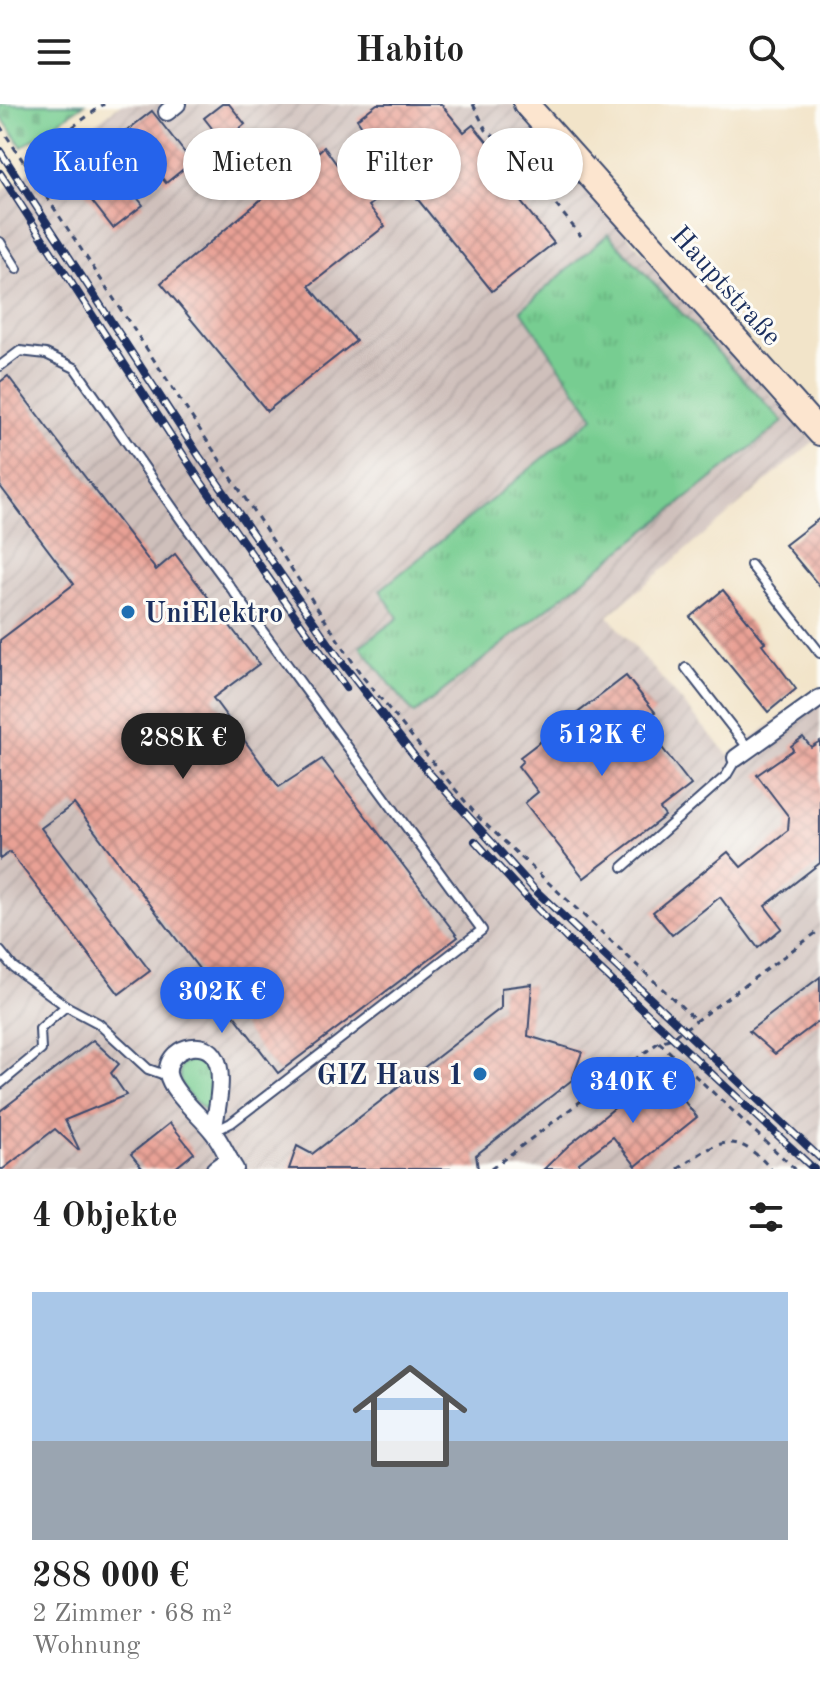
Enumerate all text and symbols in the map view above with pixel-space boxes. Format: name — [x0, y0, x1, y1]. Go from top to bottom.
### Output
icon: menu — [32, 30, 76, 74]
icon: search — [744, 30, 788, 74]
text: Habito — [356, 34, 464, 70]
chip: Kaufen — [24, 128, 167, 200]
chip: Mieten — [183, 128, 321, 200]
chip: Filter — [337, 128, 461, 200]
chip: Neu — [477, 128, 583, 200]
street label: Hauptstraße — [664, 222, 785, 352]
place label: UniElektro — [144, 601, 283, 629]
marker: UniElektro — [119, 603, 137, 621]
pin: 512K € — [537, 710, 667, 778]
pin: 288K € — [118, 713, 248, 781]
text: 512K € — [558, 723, 646, 749]
text: 288K € — [139, 726, 227, 752]
pin: 302K € — [157, 967, 287, 1035]
text: 302K € — [178, 980, 266, 1006]
pin: 340K € — [568, 1057, 698, 1125]
place label: GIZ Haus 1 — [317, 1063, 464, 1091]
marker: GIZ Haus 1 — [471, 1065, 489, 1083]
text: 340K € — [589, 1070, 677, 1096]
icon: filters — [744, 1195, 788, 1239]
text: 4 Objekte — [32, 1200, 178, 1234]
icon: home — [338, 1344, 482, 1488]
text: 288 000 € — [32, 1560, 189, 1594]
text: 2 Zimmer · 68 m² — [32, 1601, 232, 1627]
text: Wohnung — [32, 1633, 140, 1659]

